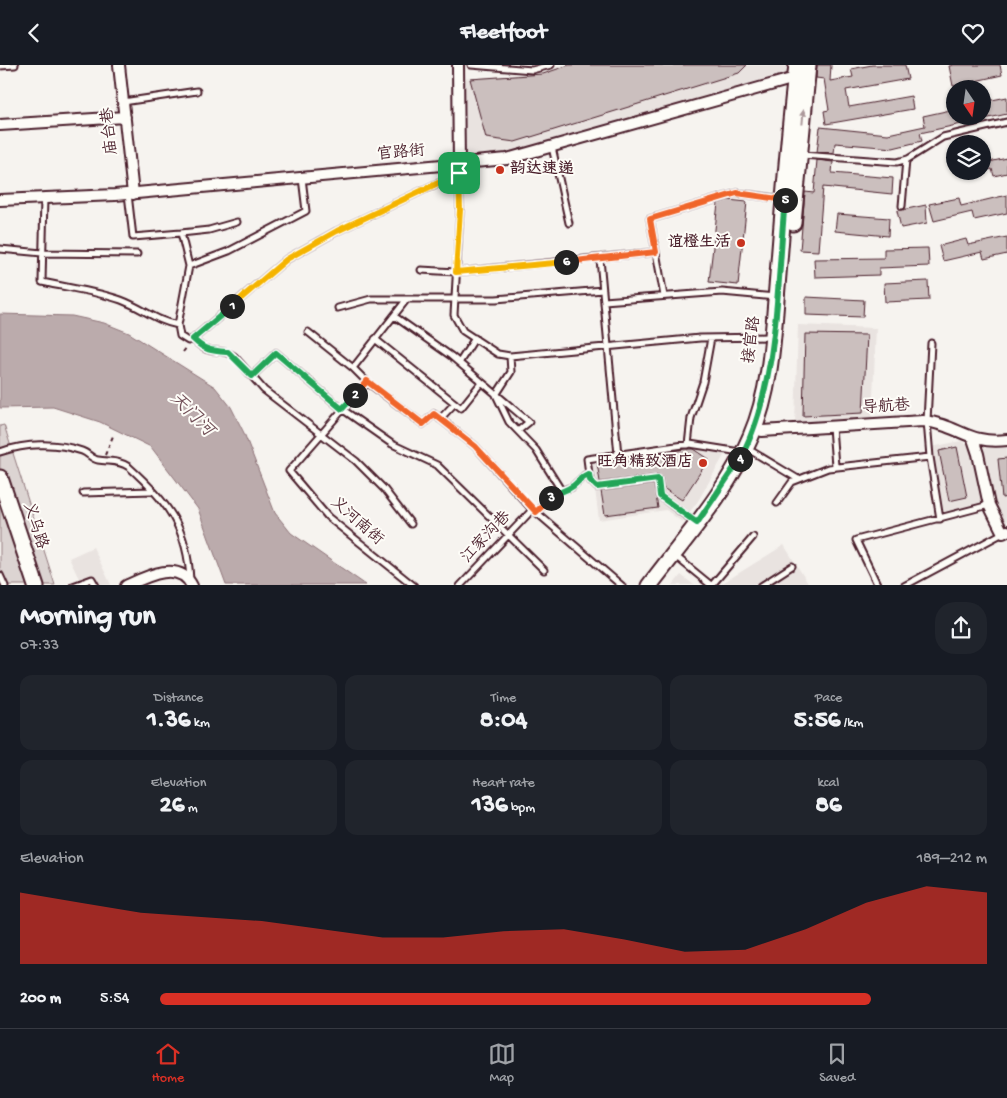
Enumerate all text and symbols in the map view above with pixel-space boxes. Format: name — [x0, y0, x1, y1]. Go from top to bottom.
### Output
icon: back — [20, 19, 48, 47]
icon: heart — [959, 19, 987, 47]
text: Fleetfoot — [460, 20, 547, 46]
north arrow — [946, 80, 991, 125]
map controls — [946, 80, 991, 180]
street label: 庙台巷 — [97, 106, 123, 156]
one-way arrow — [799, 108, 807, 124]
button: layers — [946, 135, 991, 180]
street label: 官路街 — [376, 140, 426, 166]
pin — [438, 152, 480, 194]
icon: arrive — [445, 159, 473, 187]
place label: 韵达速递 — [510, 159, 574, 180]
marker: 韵达速递 — [494, 164, 506, 176]
pin: 5 — [772, 187, 798, 213]
text: 5 — [782, 192, 789, 209]
place label: 谊橙生活 — [667, 232, 731, 253]
marker: 谊橙生活 — [735, 237, 747, 249]
pin: 6 — [554, 249, 578, 275]
text: 6 — [563, 254, 570, 271]
pin: 1 — [220, 293, 244, 319]
text: 1 — [230, 298, 235, 315]
street label: 接官路 — [738, 315, 766, 365]
pin: 2 — [342, 383, 368, 407]
text: 2 — [352, 387, 359, 404]
water label: 天门河 — [164, 388, 220, 444]
street label: 导航巷 — [861, 395, 910, 419]
pin: 4 — [728, 447, 752, 471]
text: 4 — [737, 451, 744, 468]
place label: 旺角精致酒店 — [597, 452, 693, 473]
marker: 旺角精致酒店 — [697, 457, 709, 469]
pin: 3 — [538, 485, 564, 511]
text: 3 — [548, 490, 555, 507]
street label: 义河南街 — [326, 492, 388, 550]
street label: 义乌路 — [18, 500, 52, 552]
street label: 江家沟巷 — [457, 507, 516, 568]
text: Morning run — [20, 601, 155, 634]
button: share — [935, 602, 987, 654]
text: 07:33 — [20, 637, 59, 656]
text: Distance — [154, 690, 203, 707]
text: Time — [491, 690, 516, 707]
text: Pace — [815, 690, 842, 707]
text: 1.36 — [147, 707, 191, 736]
text: 8:04 — [480, 707, 527, 736]
text: 5:56 — [794, 707, 840, 736]
text: km — [191, 715, 210, 732]
text: /km — [840, 715, 863, 732]
text: Elevation — [151, 775, 206, 792]
text: Heart rate — [472, 775, 535, 792]
text: kcal — [818, 775, 839, 792]
text: 26 — [159, 792, 184, 821]
text: 136 — [472, 792, 508, 821]
text: 86 — [815, 792, 842, 821]
text: m — [184, 800, 198, 817]
text: bpm — [508, 800, 535, 817]
text: Elevation — [20, 850, 84, 869]
text: 189–212 m — [917, 850, 987, 869]
text: 200 m — [20, 990, 61, 1009]
text: 5:54 — [100, 990, 129, 1009]
tab: Home — [152, 1040, 184, 1087]
tab: Map — [488, 1040, 516, 1087]
tab: Saved — [819, 1040, 855, 1087]

